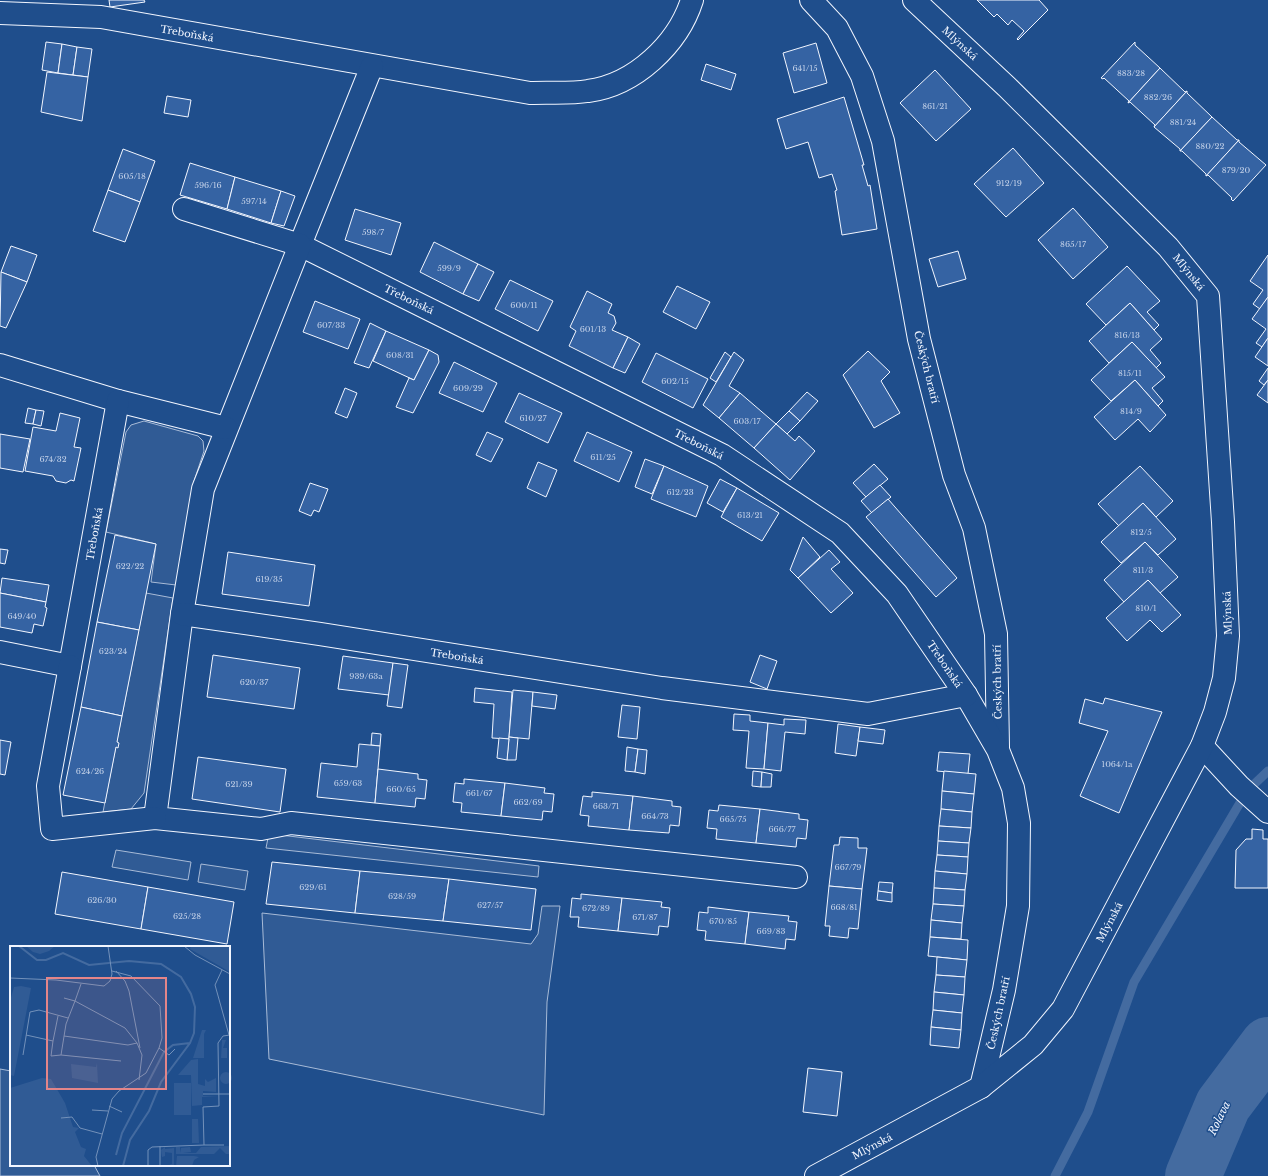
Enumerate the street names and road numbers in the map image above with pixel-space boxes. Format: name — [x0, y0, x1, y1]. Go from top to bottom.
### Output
street label: Třeboňská — [159, 22, 215, 45]
street label: Mlýnská — [939, 24, 980, 63]
street label: Mlýnská — [1170, 251, 1208, 294]
street label: Třeboňská — [382, 282, 436, 317]
street label: Českých bratří — [911, 329, 943, 405]
street label: Třeboňská — [672, 426, 726, 463]
street label: Třeboňská — [83, 506, 106, 562]
street label: Mlýnská — [1220, 591, 1235, 635]
street label: Třeboňská — [924, 638, 965, 691]
street label: Českých bratří — [989, 644, 1005, 719]
street label: Třeboňská — [429, 646, 485, 667]
street label: Mlýnská — [1093, 900, 1126, 945]
street label: Českých bratří — [983, 975, 1013, 1051]
street label: Mlýnská — [850, 1130, 895, 1162]

